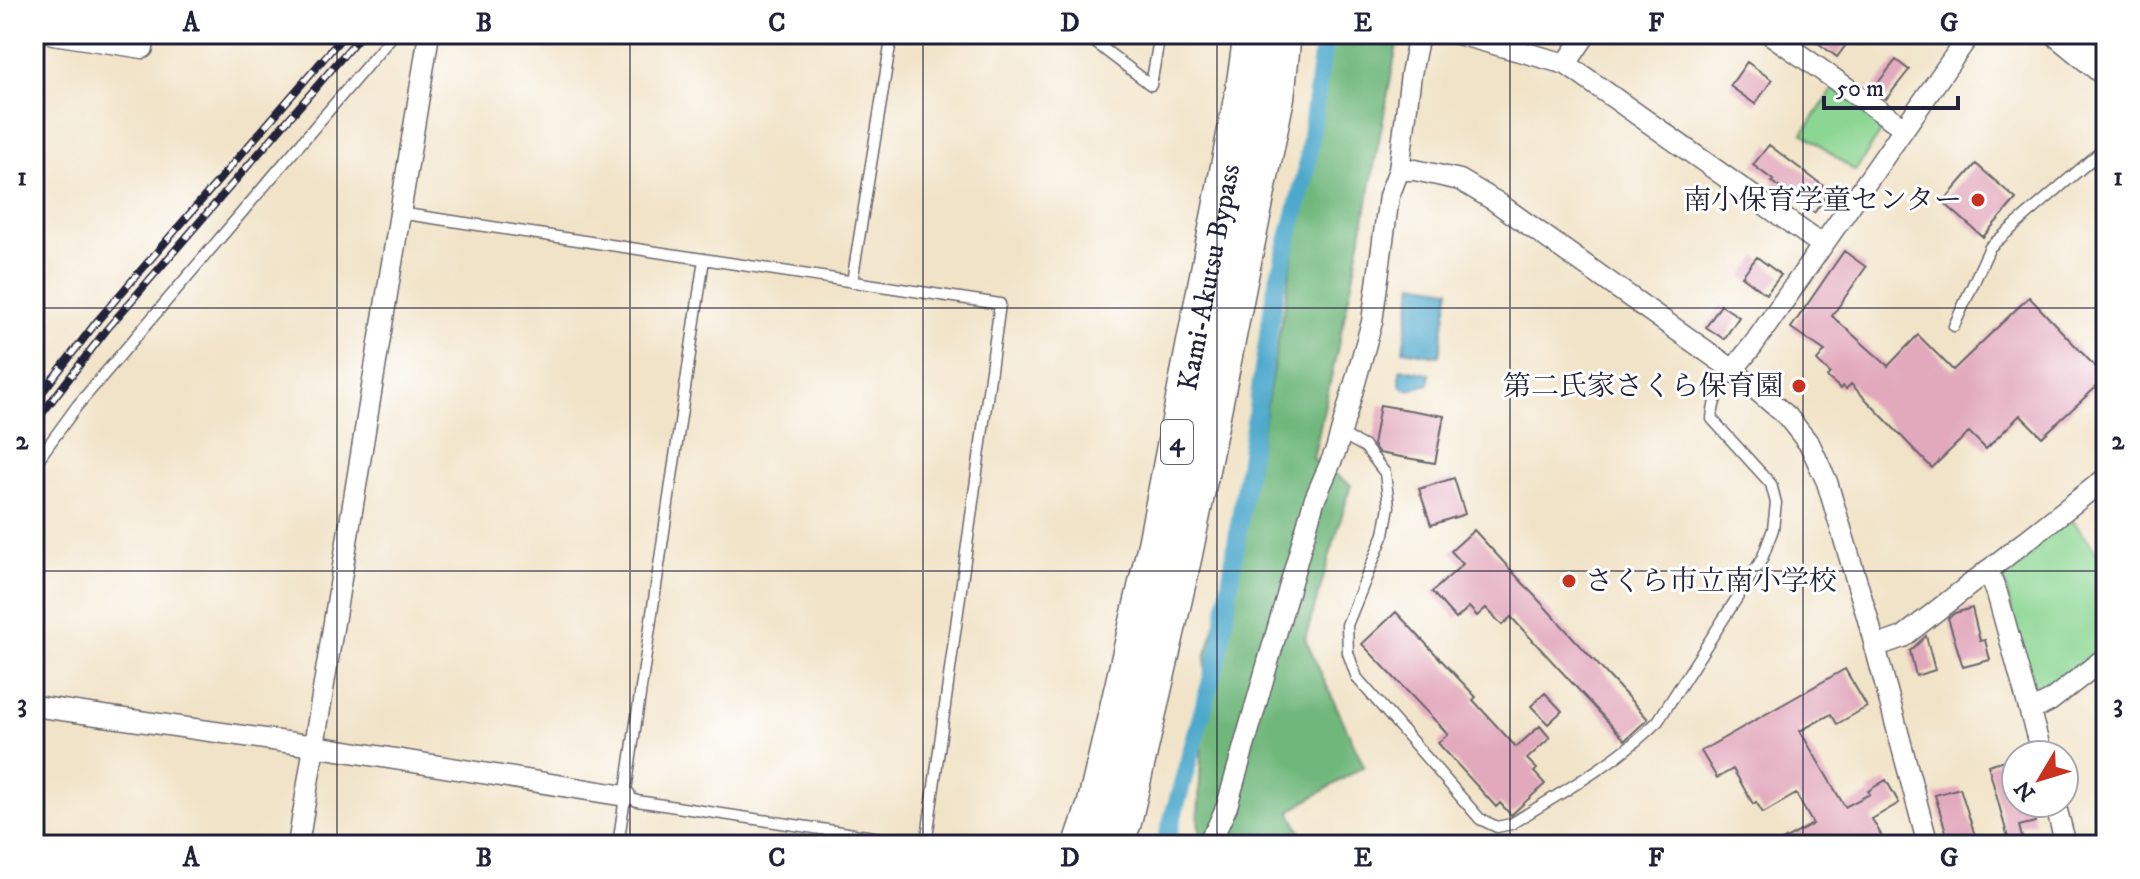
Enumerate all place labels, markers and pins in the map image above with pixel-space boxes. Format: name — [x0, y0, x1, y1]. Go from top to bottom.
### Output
place label: 南小保育学童センター — [1683, 183, 1962, 218]
marker: 南小保育学童センター — [1969, 191, 1987, 209]
place label: 第二氏家さくら保育園 — [1503, 369, 1783, 404]
marker: 第二氏家さくら保育園 — [1790, 377, 1808, 395]
place label: さくら市立南小学校 — [1585, 564, 1837, 599]
marker: さくら市立南小学校 — [1560, 572, 1578, 590]

